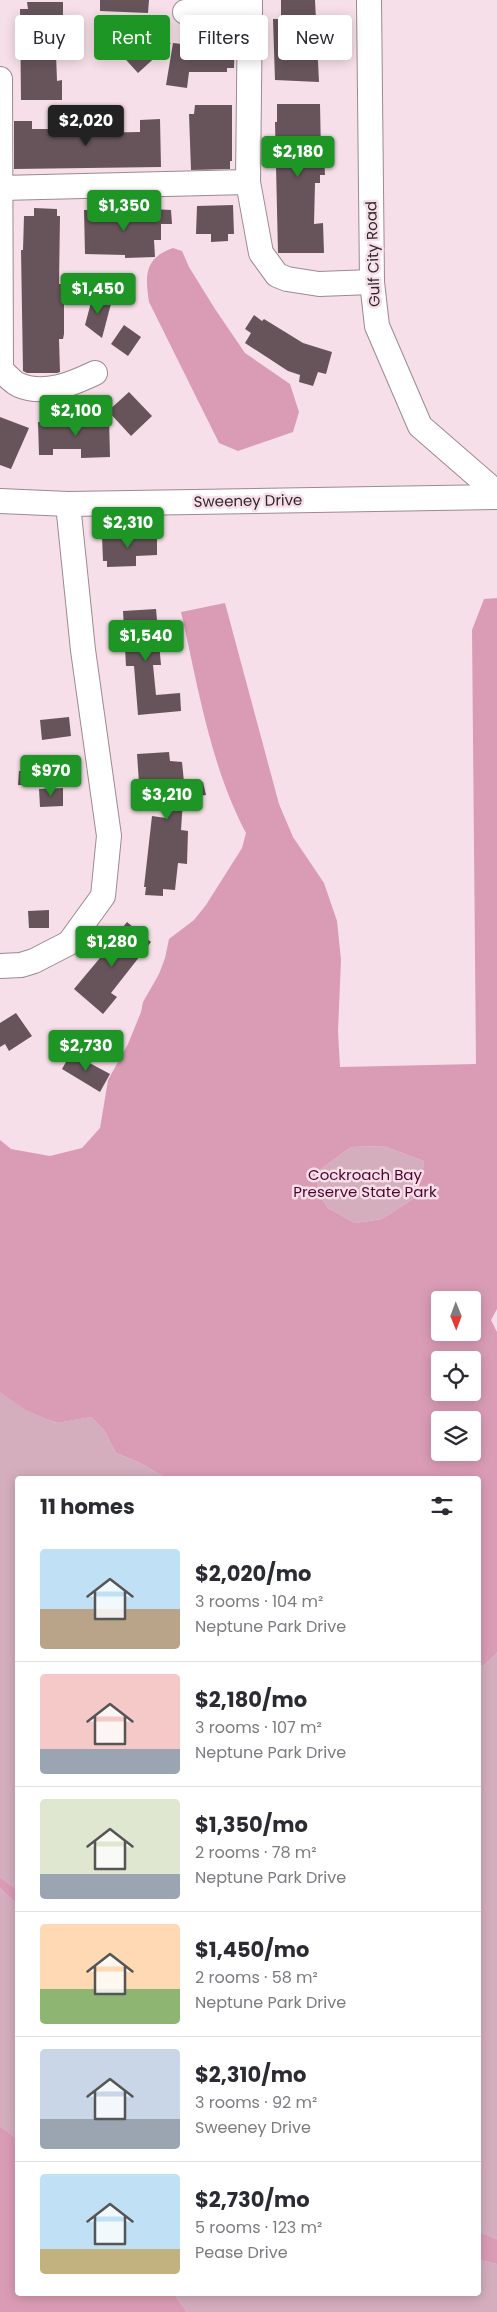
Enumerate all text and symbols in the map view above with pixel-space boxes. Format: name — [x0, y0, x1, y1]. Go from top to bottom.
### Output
chip: Buy — [15, 15, 84, 60]
chip: Rent — [94, 15, 170, 60]
chip: Filters — [180, 15, 268, 60]
chip: New — [278, 15, 352, 60]
pin: $2,020 — [45, 104, 127, 147]
text: $2,020 — [59, 109, 113, 132]
pin: $2,180 — [257, 136, 339, 178]
text: $2,180 — [272, 140, 324, 163]
pin: $1,350 — [83, 190, 165, 232]
text: $1,350 — [98, 194, 150, 217]
street label: Gulf City Road — [360, 201, 385, 307]
pin: $1,450 — [57, 272, 139, 315]
text: $1,450 — [72, 277, 124, 300]
pin: $2,100 — [35, 394, 117, 437]
text: $2,100 — [50, 399, 102, 422]
street label: Sweeney Drive — [193, 489, 303, 512]
pin: $2,310 — [87, 506, 169, 549]
text: $2,310 — [103, 511, 153, 534]
pin: $1,540 — [105, 620, 187, 662]
text: $1,540 — [120, 624, 172, 647]
pin: $970 — [21, 754, 81, 797]
text: $970 — [31, 759, 71, 782]
pin: $3,210 — [126, 778, 208, 821]
text: $3,210 — [142, 783, 192, 806]
pin: $1,280 — [71, 926, 153, 968]
text: $1,280 — [86, 930, 138, 953]
pin: $2,730 — [45, 1030, 127, 1072]
text: $2,730 — [60, 1034, 112, 1057]
park label: Cockroach Bay Preserve State Park — [293, 1164, 437, 1202]
north arrow — [431, 1291, 481, 1341]
map controls — [431, 1291, 481, 1461]
button: locate — [431, 1351, 481, 1401]
button: layers — [431, 1411, 481, 1461]
text: 11 homes — [40, 1492, 135, 1521]
icon: filters — [428, 1492, 456, 1520]
text: $2,020/mo — [195, 1559, 311, 1588]
icon: home — [80, 1569, 140, 1629]
text: 3 rooms · 104 m² — [195, 1590, 323, 1613]
text: Neptune Park Drive — [195, 1615, 346, 1638]
text: $2,180/mo — [195, 1685, 307, 1714]
icon: home — [80, 1694, 140, 1754]
text: 3 rooms · 107 m² — [195, 1716, 322, 1739]
text: Neptune Park Drive — [195, 1741, 346, 1764]
text: $1,350/mo — [195, 1810, 308, 1839]
icon: home — [80, 1819, 140, 1879]
text: 2 rooms · 78 m² — [195, 1841, 317, 1864]
text: Neptune Park Drive — [195, 1866, 346, 1889]
text: $1,450/mo — [195, 1935, 309, 1964]
icon: home — [80, 1944, 140, 2004]
text: 2 rooms · 58 m² — [195, 1966, 318, 1989]
text: Neptune Park Drive — [195, 1991, 346, 2014]
text: $2,310/mo — [195, 2060, 306, 2089]
icon: home — [80, 2069, 140, 2129]
text: 3 rooms · 92 m² — [195, 2091, 317, 2114]
text: Sweeney Drive — [195, 2116, 311, 2139]
text: $2,730/mo — [195, 2185, 310, 2214]
icon: home — [80, 2194, 140, 2254]
text: 5 rooms · 123 m² — [195, 2216, 322, 2239]
text: Pease Drive — [195, 2241, 288, 2264]

